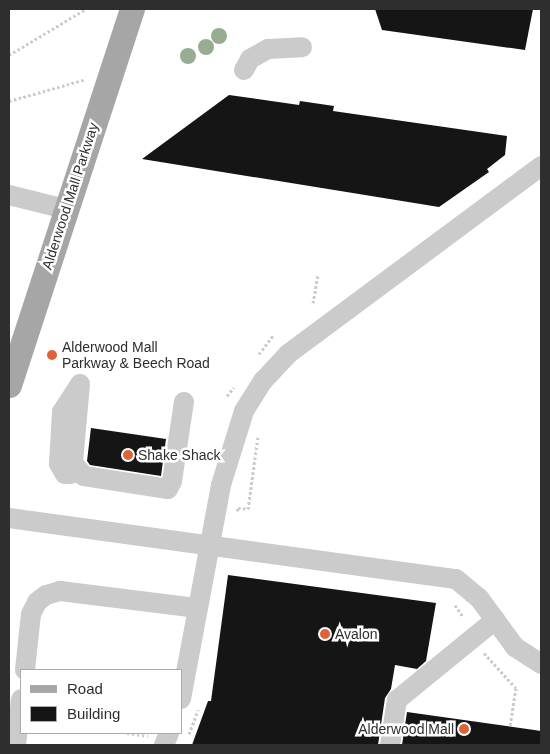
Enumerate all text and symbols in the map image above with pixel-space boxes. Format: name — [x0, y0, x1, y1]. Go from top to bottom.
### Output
street label: Alderwood Mall Parkway — [38, 121, 102, 271]
place label: Alderwood Mall Parkway & Beech Road — [62, 339, 210, 372]
marker: Alderwood Mall Parkway & Beech Road — [46, 349, 58, 361]
place label: Shake Shack — [138, 447, 220, 463]
marker: Shake Shack — [122, 449, 134, 461]
place label: Avalon — [335, 626, 378, 642]
marker: Avalon — [319, 628, 331, 640]
legend — [20, 669, 182, 734]
text: Road — [67, 680, 103, 697]
text: Building — [67, 705, 120, 722]
place label: Alderwood Mall — [358, 721, 454, 737]
marker: Alderwood Mall — [458, 723, 470, 735]

